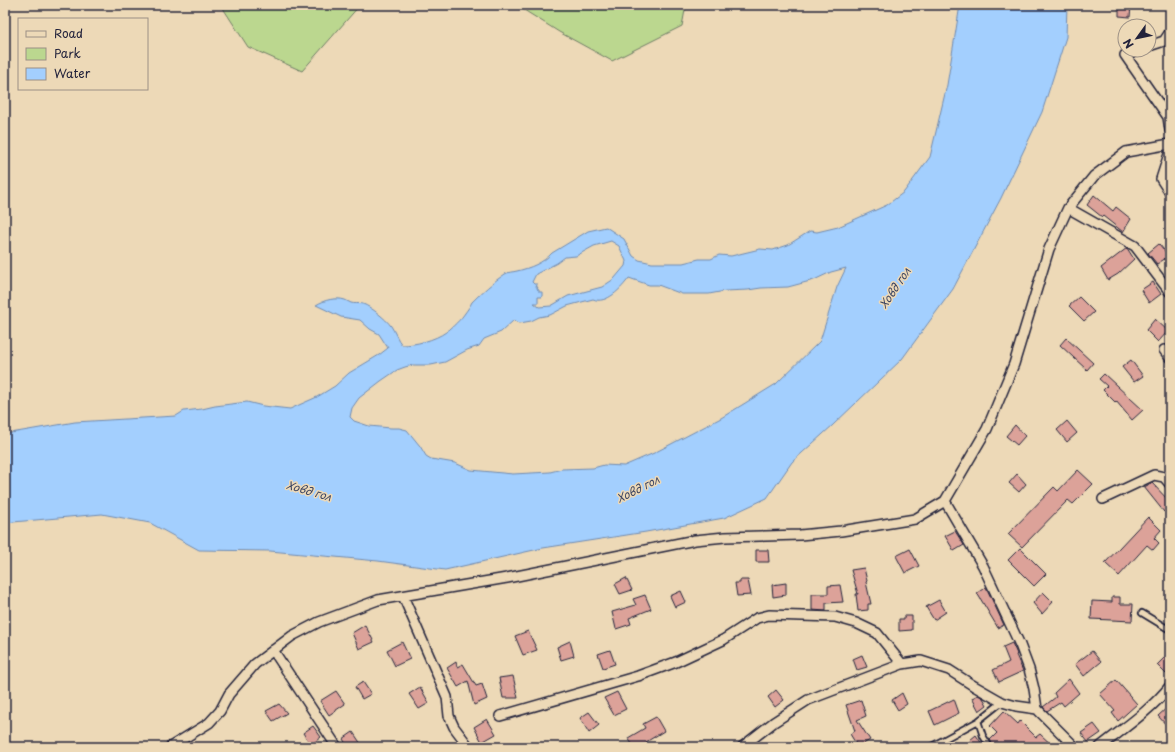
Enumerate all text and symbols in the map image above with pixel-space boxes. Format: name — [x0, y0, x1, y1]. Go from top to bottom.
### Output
legend — [18, 18, 148, 90]
north arrow — [1117, 18, 1157, 58]
text: Road — [54, 24, 83, 42]
text: N — [1119, 35, 1138, 52]
text: Park — [54, 44, 81, 62]
text: Water — [54, 64, 91, 82]
water label: Ховд гол — [875, 264, 915, 312]
water label: Ховд гол — [613, 470, 662, 507]
water label: Ховд гол — [285, 476, 334, 505]

